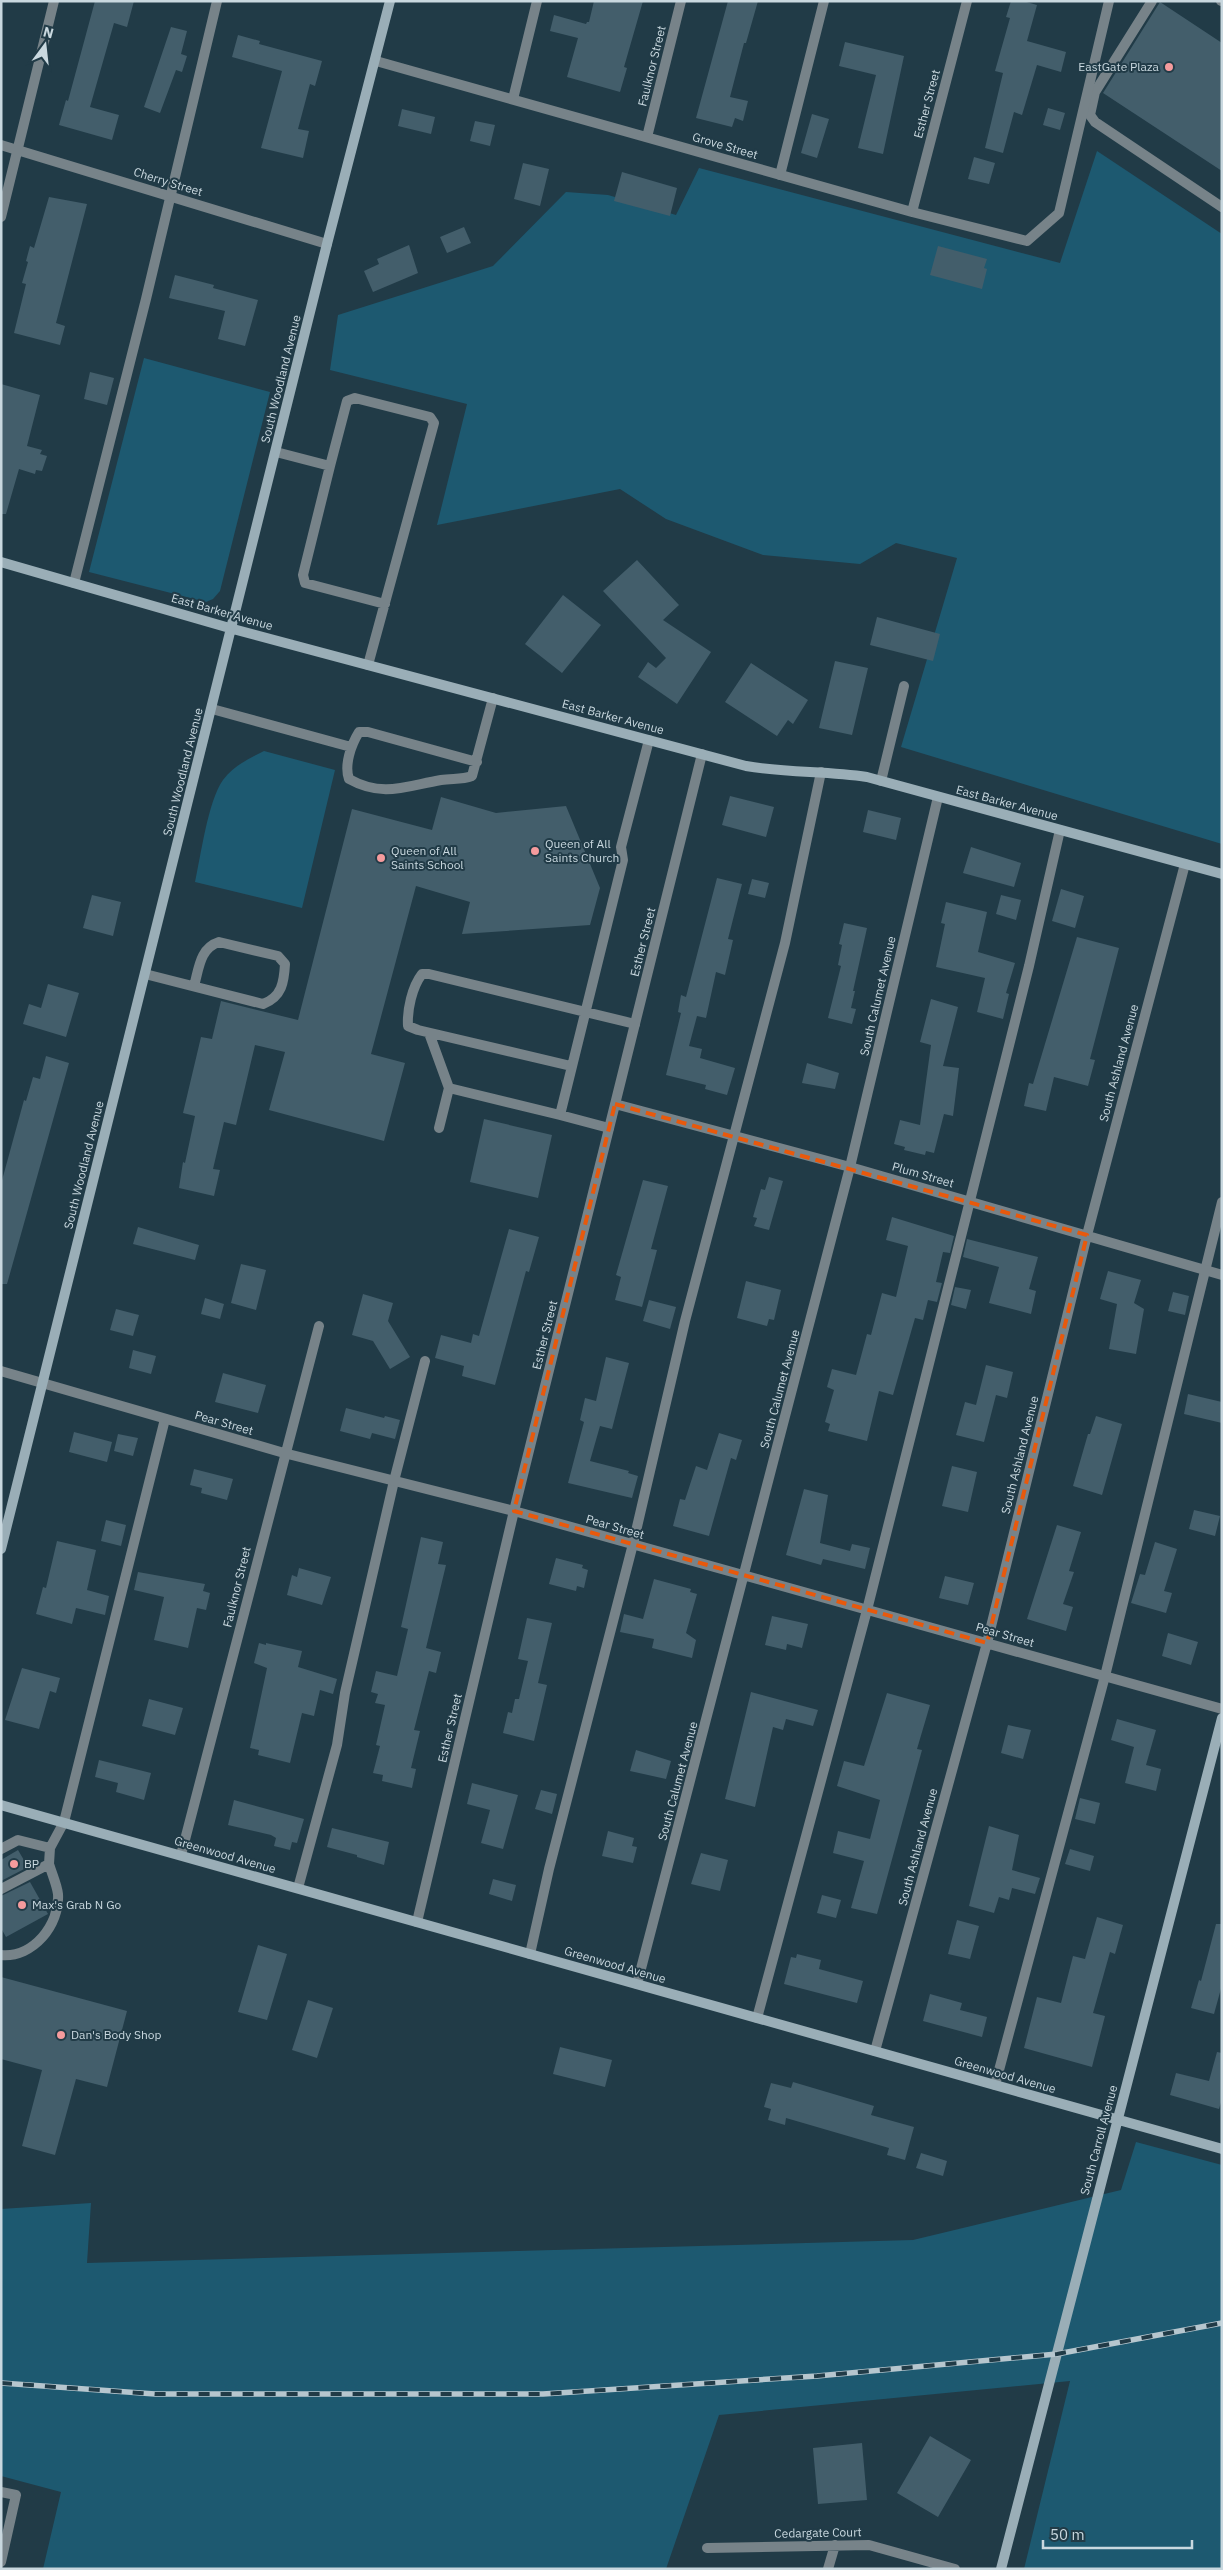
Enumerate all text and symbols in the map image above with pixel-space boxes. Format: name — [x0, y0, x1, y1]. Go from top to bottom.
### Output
north arrow — [20, 20, 70, 70]
text: N — [41, 22, 56, 42]
street label: Faulknor Street — [634, 24, 669, 108]
place label: EastGate Plaza — [1078, 59, 1160, 74]
marker: EastGate Plaza — [1163, 61, 1175, 73]
street label: Esther Street — [910, 68, 943, 140]
street label: Grove Street — [691, 129, 760, 162]
street label: Cherry Street — [132, 164, 205, 199]
street label: South Woodland Avenue — [257, 313, 304, 445]
street label: East Barker Avenue — [170, 590, 275, 633]
street label: East Barker Avenue — [561, 696, 666, 737]
street label: South Woodland Avenue — [159, 706, 206, 838]
street label: East Barker Avenue — [955, 782, 1060, 823]
place label: Queen of All Saints Church — [545, 836, 619, 865]
place label: Queen of All Saints School — [391, 843, 464, 872]
marker: Queen of All Saints Church — [529, 845, 541, 857]
marker: Queen of All Saints School — [375, 852, 387, 864]
street label: Esther Street — [627, 906, 658, 978]
street label: South Calumet Avenue — [856, 934, 899, 1057]
street label: South Ashland Avenue — [1096, 1002, 1142, 1123]
street label: South Woodland Avenue — [60, 1099, 107, 1231]
street label: Plum Street — [891, 1159, 956, 1190]
street label: Esther Street — [529, 1299, 560, 1371]
street label: South Calumet Avenue — [756, 1327, 803, 1450]
street label: South Ashland Avenue — [998, 1394, 1042, 1515]
street label: Pear Street — [193, 1407, 255, 1438]
street label: Pear Street — [584, 1511, 646, 1542]
street label: Faulknor Street — [219, 1545, 254, 1629]
street label: Pear Street — [974, 1619, 1036, 1650]
street label: Esther Street — [434, 1692, 465, 1764]
street label: South Calumet Avenue — [654, 1719, 701, 1842]
street label: South Ashland Avenue — [895, 1786, 941, 1907]
street label: Greenwood Avenue — [173, 1833, 278, 1876]
place label: BP — [24, 1856, 39, 1871]
marker: BP — [8, 1858, 20, 1870]
place label: Max's Grab N Go — [32, 1897, 121, 1912]
marker: Max's Grab N Go — [16, 1899, 28, 1911]
street label: Greenwood Avenue — [563, 1943, 668, 1986]
place label: Dan's Body Shop — [71, 2027, 162, 2042]
marker: Dan's Body Shop — [55, 2029, 67, 2041]
street label: Greenwood Avenue — [953, 2053, 1058, 2096]
street label: South Carroll Avenue — [1077, 2083, 1120, 2196]
scale bar — [1043, 2518, 1192, 2550]
street label: Cedargate Court — [774, 2524, 862, 2541]
text: 50 m — [1050, 2525, 1085, 2544]

